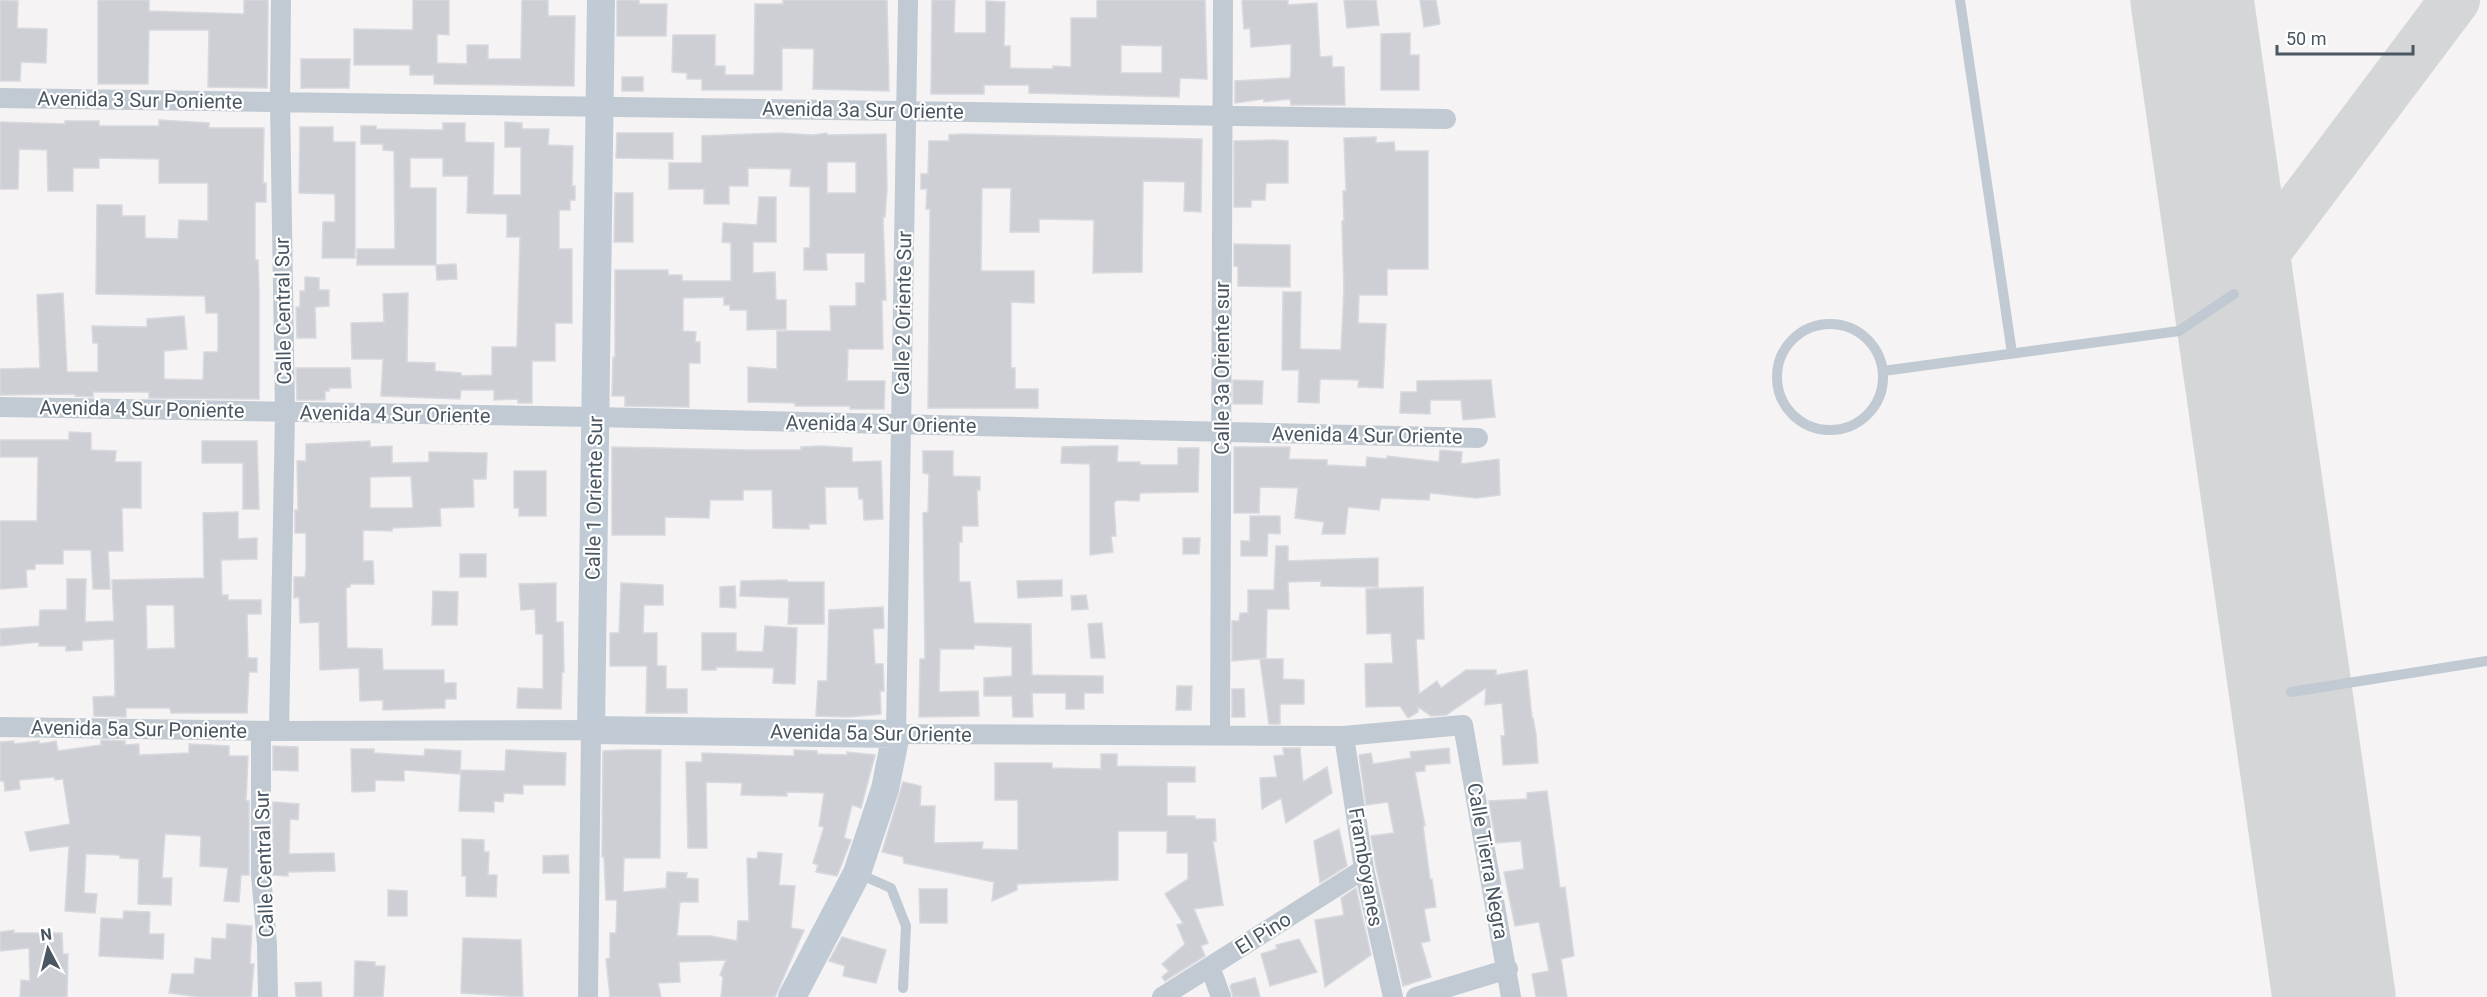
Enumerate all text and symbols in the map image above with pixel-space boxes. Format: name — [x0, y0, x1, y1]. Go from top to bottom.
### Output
scale bar — [2277, 18, 2414, 56]
text: 50 m — [2286, 28, 2326, 49]
street label: Avenida 3 Sur Poniente — [37, 86, 243, 114]
street label: Avenida 3a Sur Oriente — [762, 96, 964, 124]
street label: Calle 2 Oriente Sur — [890, 230, 916, 395]
street label: Calle Central Sur — [270, 237, 296, 385]
street label: Calle 3a Oriente sur — [1210, 281, 1234, 455]
street label: Avenida 4 Sur Poniente — [39, 395, 245, 423]
street label: Avenida 4 Sur Oriente — [299, 400, 491, 428]
street label: Avenida 4 Sur Oriente — [785, 410, 977, 438]
street label: Calle 1 Oriente Sur — [581, 415, 607, 580]
street label: Avenida 4 Sur Oriente — [1271, 421, 1463, 449]
street label: Avenida 5a Sur Poniente — [31, 715, 247, 743]
street label: Avenida 5a Sur Oriente — [770, 719, 972, 747]
street label: Calle Tierra Negra — [1462, 781, 1514, 941]
street label: Calle Central Sur — [249, 790, 279, 938]
street label: Framboyanes — [1344, 806, 1388, 928]
street label: El Pino — [1231, 907, 1295, 959]
north arrow — [18, 919, 78, 979]
text: N — [39, 924, 53, 945]

